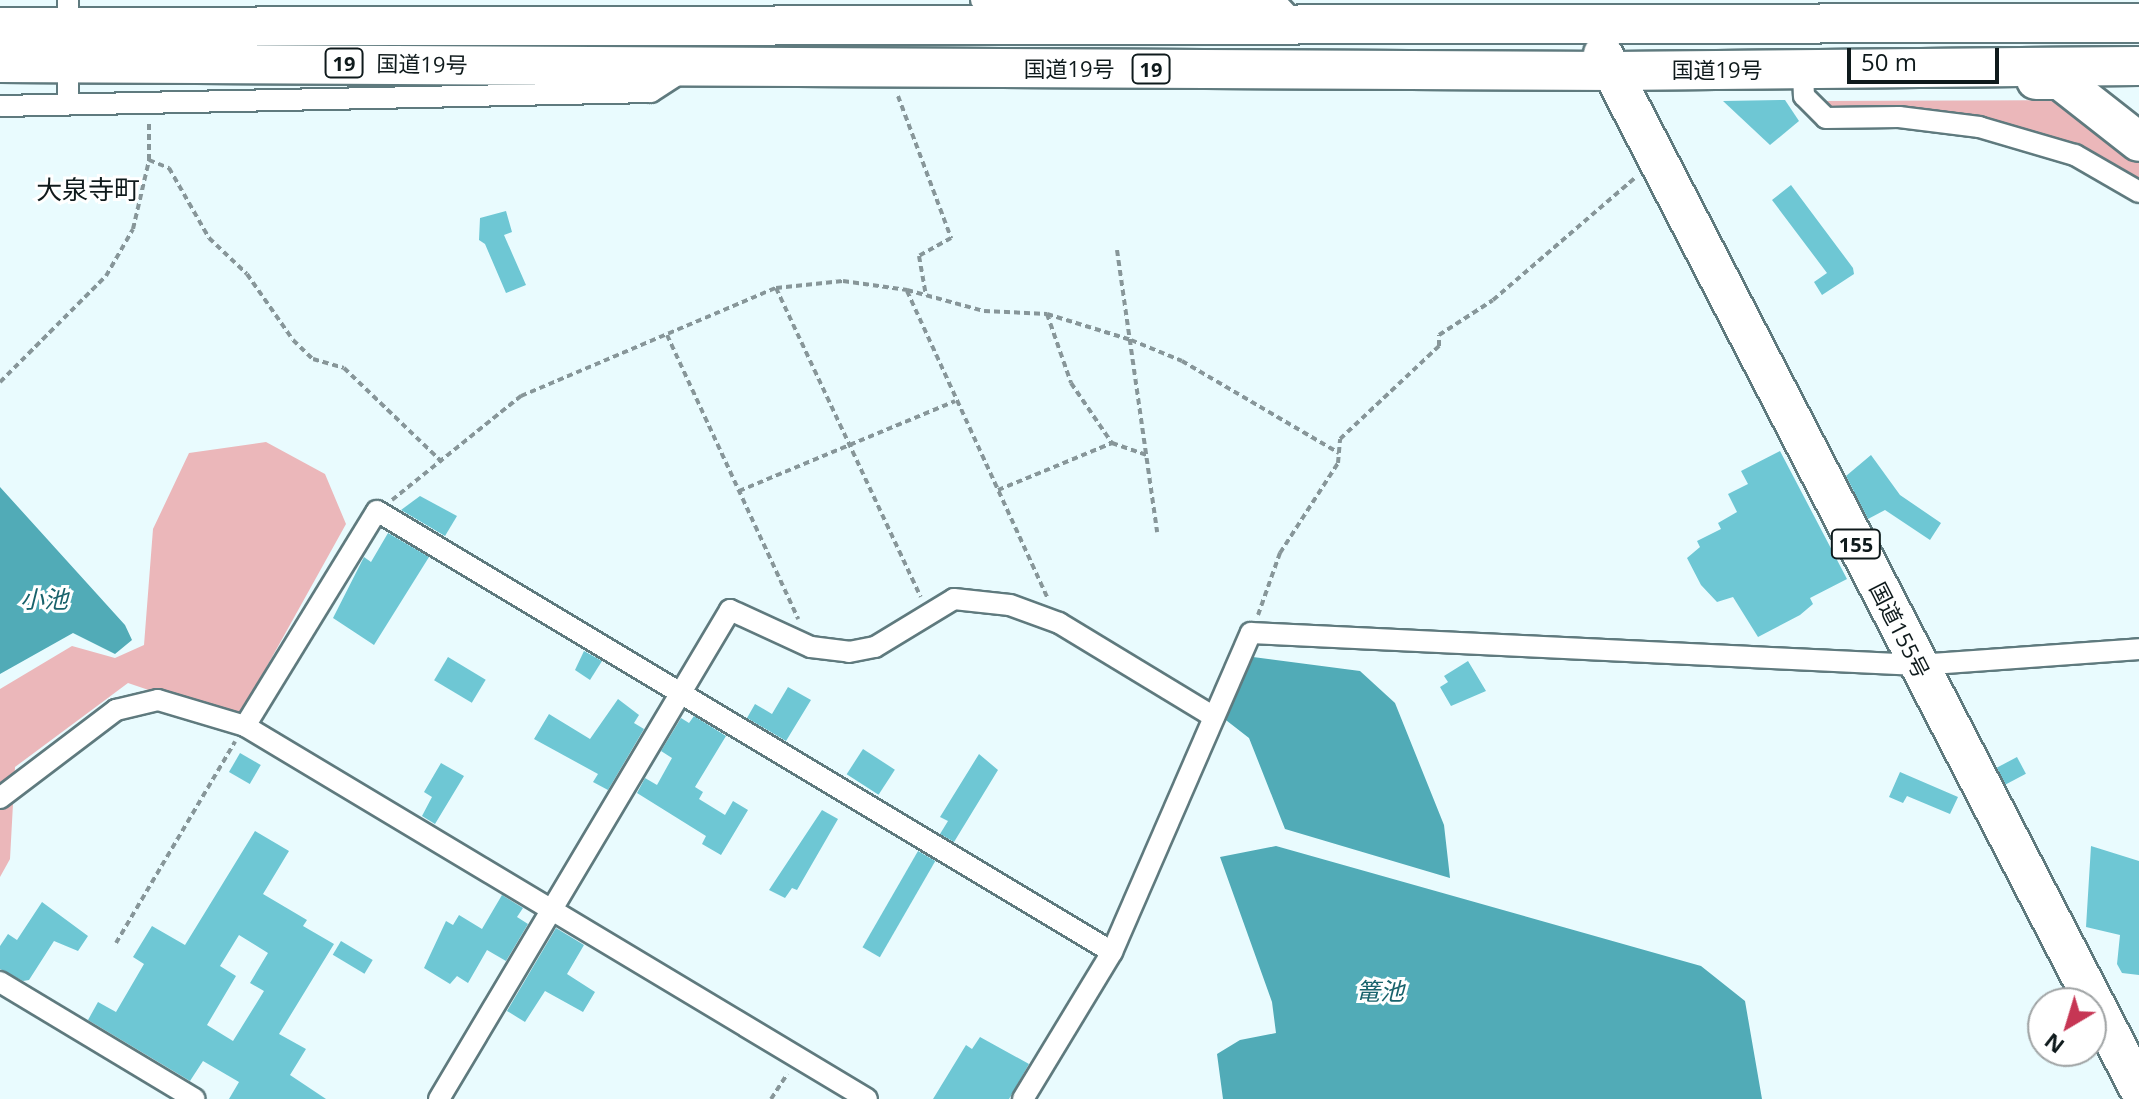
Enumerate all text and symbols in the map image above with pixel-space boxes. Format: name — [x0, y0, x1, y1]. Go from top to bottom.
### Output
scale bar — [1851, 32, 2003, 82]
text: 50 m — [1861, 45, 1917, 78]
road number: 19 — [324, 47, 364, 79]
street label: 国道19号 — [376, 50, 468, 78]
road number: 19 — [1131, 53, 1171, 85]
street label: 国道19号 — [1023, 56, 1115, 82]
street label: 国道19号 — [1671, 57, 1763, 83]
district label: 大泉寺町 — [36, 174, 140, 206]
road number: 155 — [1830, 528, 1882, 560]
street label: 国道155号 — [1865, 578, 1935, 682]
water label: 小池 — [20, 585, 68, 613]
water label: 篭池 — [1356, 977, 1404, 1005]
north arrow — [2027, 987, 2107, 1067]
text: N — [2037, 1027, 2070, 1062]

